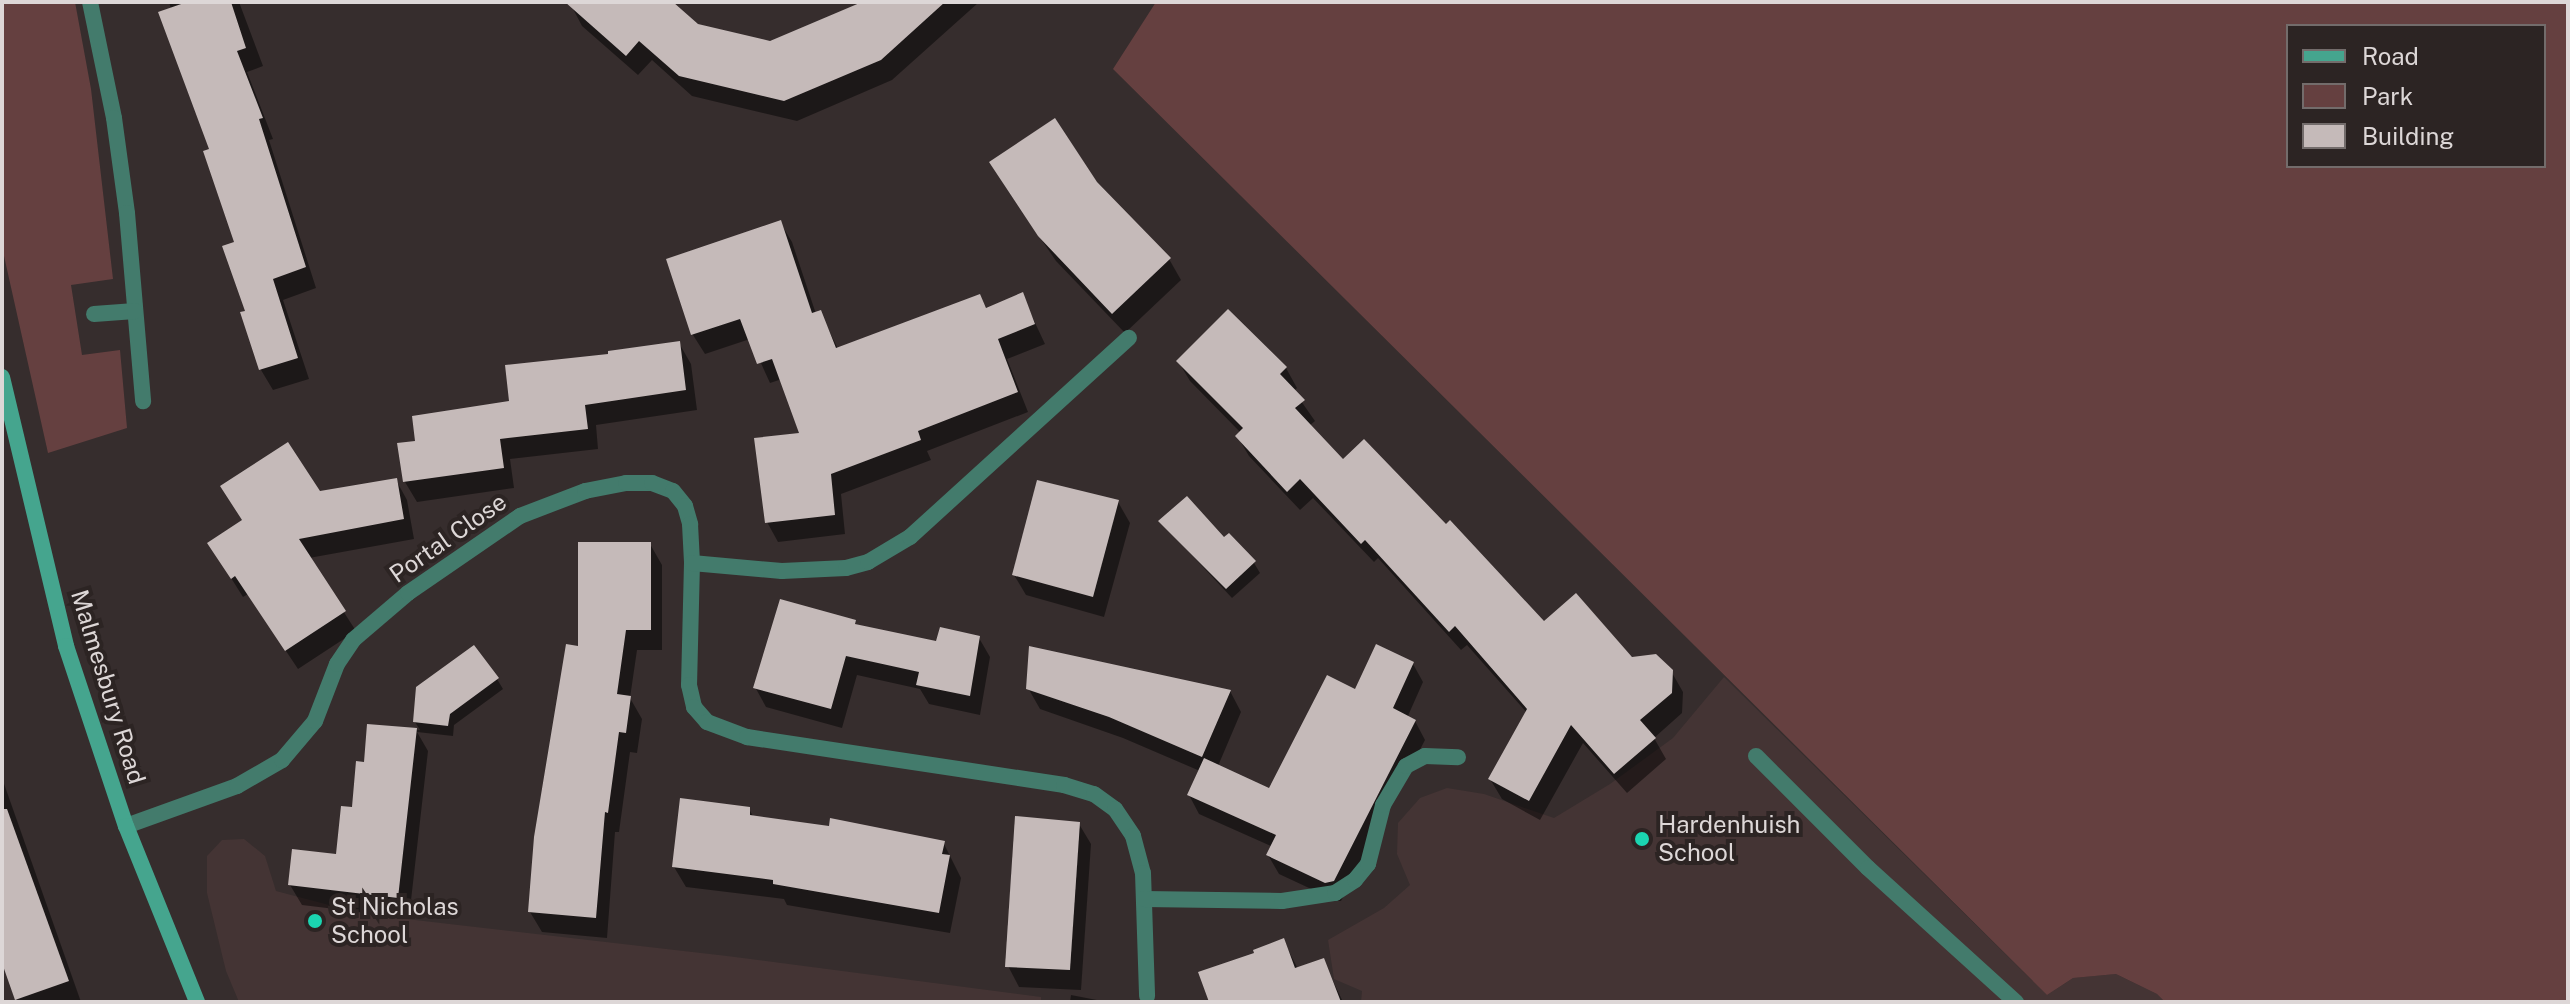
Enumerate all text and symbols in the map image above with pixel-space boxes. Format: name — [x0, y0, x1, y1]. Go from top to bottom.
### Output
legend — [2286, 24, 2546, 168]
text: Road — [2362, 42, 2419, 70]
text: Park — [2362, 82, 2413, 110]
text: Building — [2362, 122, 2454, 150]
street label: Portal Close — [384, 487, 512, 589]
street label: Malmesbury Road — [65, 586, 151, 788]
place label: Hardenhuish School — [1658, 811, 1800, 867]
marker: Hardenhuish School — [1633, 830, 1651, 848]
place label: St Nicholas School — [331, 893, 459, 949]
marker: St Nicholas School — [306, 912, 324, 930]

